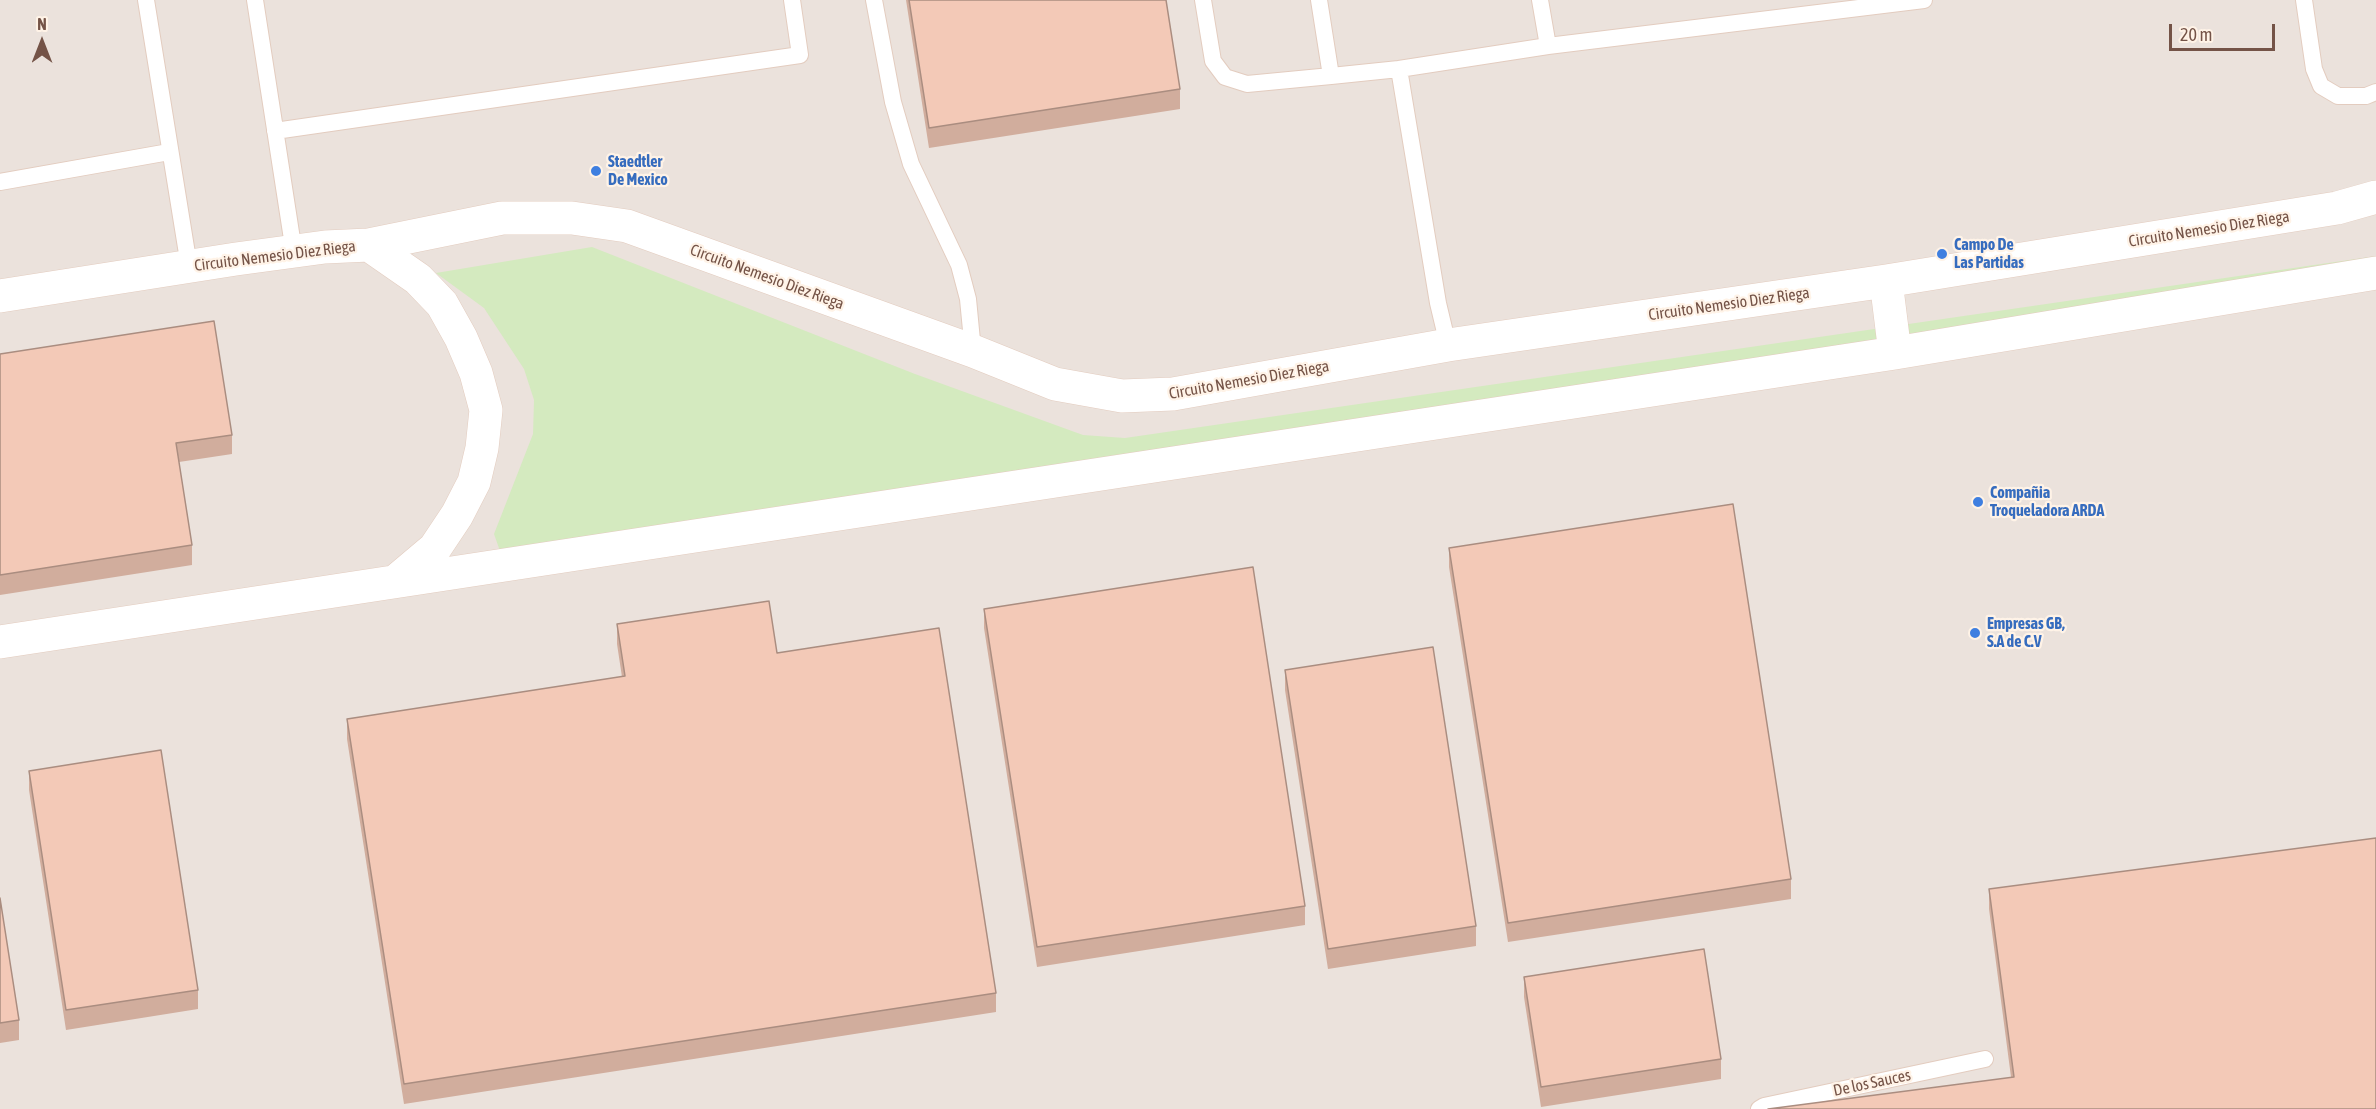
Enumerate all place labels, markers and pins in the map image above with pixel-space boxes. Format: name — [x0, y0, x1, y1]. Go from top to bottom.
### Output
place label: Staedtler De Mexico — [608, 152, 668, 190]
marker: Staedtler De Mexico — [589, 164, 603, 178]
place label: Campo De Las Partidas — [1954, 235, 2024, 273]
marker: Campo De Las Partidas — [1935, 247, 1949, 261]
place label: Compañia Troqueladora ARDA — [1990, 483, 2104, 521]
marker: Compañia Troqueladora ARDA — [1971, 495, 1985, 509]
place label: Empresas GB, S.A de C.V — [1987, 614, 2065, 652]
marker: Empresas GB, S.A de C.V — [1968, 626, 1982, 640]

